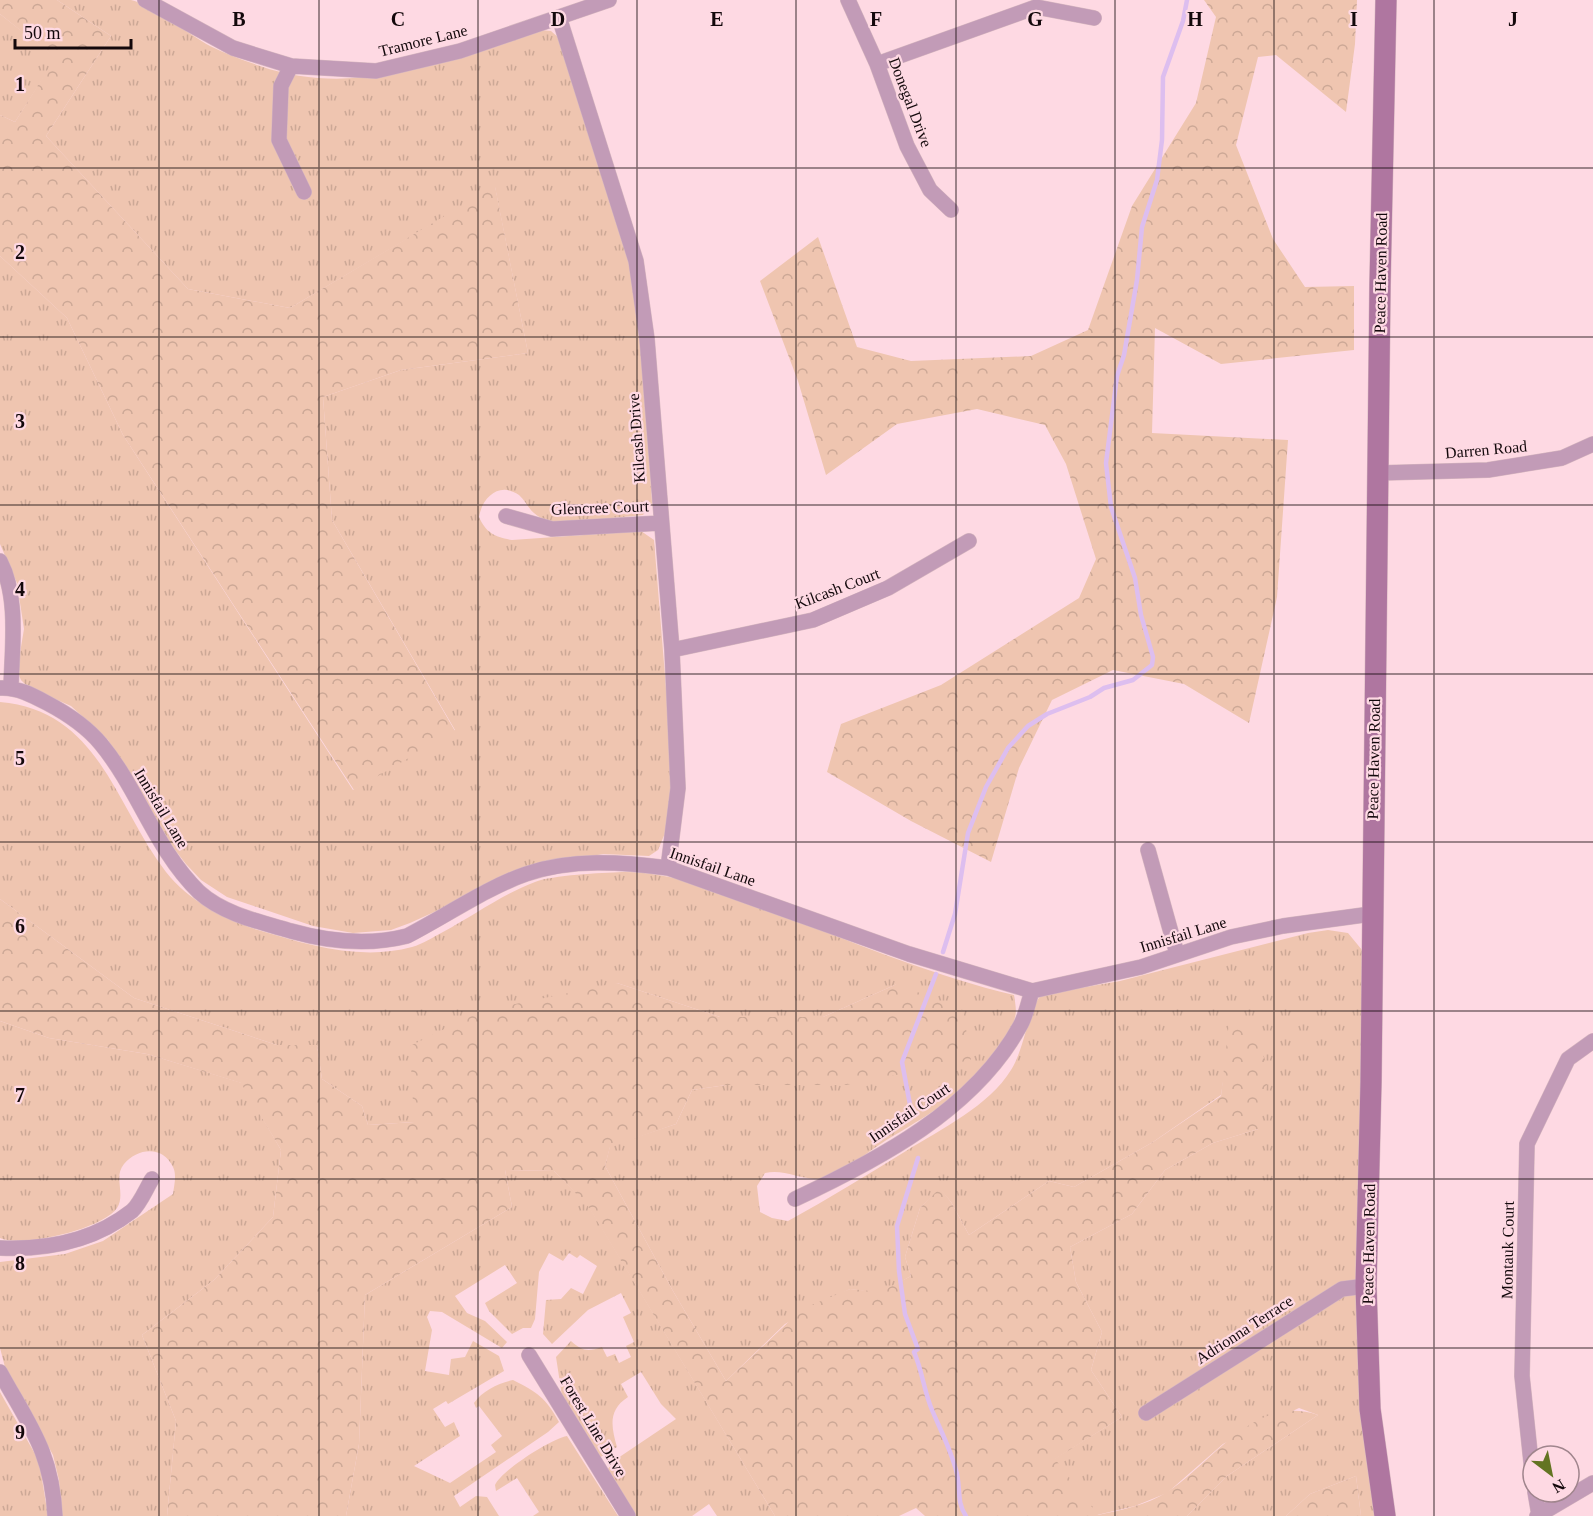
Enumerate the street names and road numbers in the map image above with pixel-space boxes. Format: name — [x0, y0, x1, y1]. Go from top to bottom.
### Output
street label: Tramore Lane — [377, 21, 469, 60]
street label: Donegal Drive — [885, 55, 935, 150]
street label: Peace Haven Road — [1371, 212, 1390, 334]
street label: Kilcash Drive — [625, 393, 648, 483]
street label: Darren Road — [1444, 437, 1528, 462]
street label: Glencree Court — [551, 497, 650, 518]
street label: Kilcash Court — [792, 564, 882, 612]
street label: Peace Haven Road — [1364, 698, 1383, 820]
street label: Innisfail Lane — [131, 766, 192, 851]
street label: Innisfail Lane — [668, 844, 758, 889]
street label: Innisfail Lane — [1138, 913, 1228, 956]
street label: Innisfail Court — [866, 1079, 953, 1146]
street label: Peace Haven Road — [1359, 1183, 1378, 1305]
street label: Montauk Court — [1498, 1200, 1517, 1299]
street label: Adrionna Terrace — [1193, 1292, 1296, 1367]
street label: Forest Line Drive — [557, 1373, 630, 1479]

